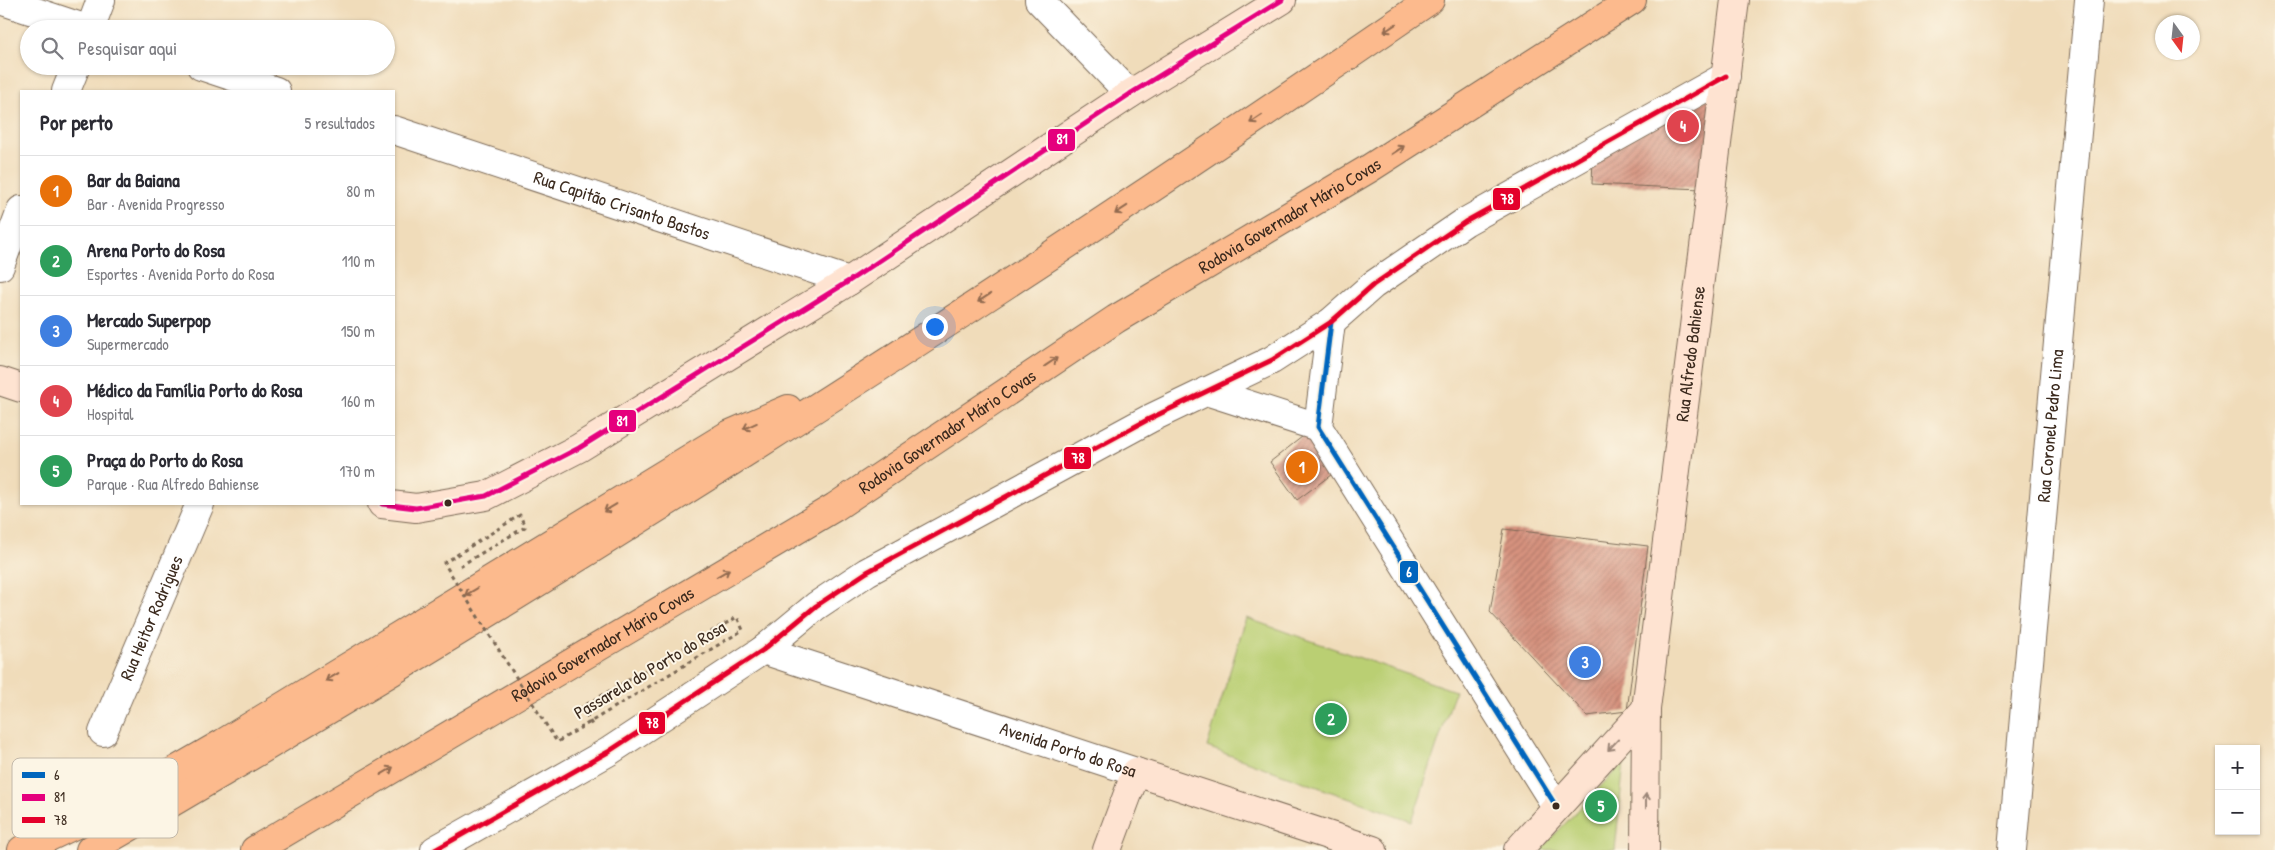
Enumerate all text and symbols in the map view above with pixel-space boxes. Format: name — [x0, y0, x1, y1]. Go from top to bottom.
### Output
north arrow — [2155, 15, 2200, 60]
search box — [20, 20, 395, 75]
one-way arrow — [1383, 23, 1397, 33]
icon: search — [38, 34, 66, 62]
text: Pesquisar aqui — [78, 35, 177, 61]
pin: 4 — [1667, 107, 1699, 145]
text: Por perto — [40, 108, 113, 137]
text: 5 resultados — [305, 112, 375, 134]
one-way arrow — [1249, 114, 1263, 124]
line badge: 81 — [1047, 128, 1076, 152]
text: 81 — [1056, 129, 1068, 148]
one-way arrow — [1391, 145, 1405, 155]
street label: Rodovia Governador Mário Covas — [1193, 151, 1386, 279]
street label: Rua Capitão Crisanto Bastos — [531, 164, 713, 246]
text: Bar da Baiana — [87, 167, 180, 193]
text: 1 — [53, 180, 59, 202]
text: 80 m — [346, 180, 375, 202]
line badge: 78 — [1492, 187, 1521, 211]
text: 78 — [1500, 189, 1514, 208]
text: Bar · Avenida Progresso — [87, 193, 224, 215]
one-way arrow — [1115, 205, 1129, 215]
text: Arena Porto do Rosa — [87, 237, 225, 263]
text: 2 — [52, 250, 60, 272]
text: 110 m — [342, 250, 375, 272]
text: Esportes · Avenida Porto do Rosa — [87, 263, 274, 285]
street label: Rua Alfredo Bahiense — [1669, 284, 1711, 423]
one-way arrow — [978, 293, 992, 303]
text: Mercado Superpop — [87, 307, 211, 333]
your location — [922, 314, 948, 340]
text: 3 — [52, 320, 60, 342]
text: 150 m — [341, 320, 375, 342]
text: Supermercado — [87, 333, 169, 355]
street label: Rua Coronel Pedro Lima — [2031, 348, 2069, 503]
one-way arrow — [1043, 357, 1057, 367]
street label: Rodovia Governador Mário Covas — [853, 363, 1041, 500]
text: Médico da Família Porto do Rosa — [87, 377, 302, 403]
text: 4 — [53, 390, 59, 412]
text: 160 m — [341, 390, 375, 412]
text: Hospital — [87, 403, 134, 425]
line badge: 81 — [608, 409, 637, 433]
text: 81 — [616, 411, 628, 430]
one-way arrow — [743, 421, 758, 431]
line badge: 78 — [1063, 446, 1092, 470]
text: Praça do Porto do Rosa — [87, 447, 243, 473]
text: 78 — [1071, 448, 1085, 467]
pin: 1 — [1286, 448, 1318, 486]
text: 5 — [53, 460, 59, 482]
text: 170 m — [340, 460, 375, 482]
text: Parque · Rua Alfredo Bahiense — [87, 473, 259, 495]
unlabelled marker — [443, 498, 453, 508]
one-way arrow — [603, 503, 617, 513]
street label: Rua Heitor Rodrigues — [113, 551, 189, 684]
line badge: 6 — [1399, 560, 1419, 584]
text: 6 — [1406, 562, 1412, 581]
one-way arrow — [715, 567, 729, 577]
street label: Rodovia Governador Mário Covas — [506, 580, 699, 708]
one-way arrow — [464, 588, 478, 598]
street label: Passarela do Porto do Rosa — [569, 614, 730, 725]
pin: 3 — [1569, 643, 1601, 681]
one-way arrow — [326, 672, 340, 682]
pin: 2 — [1315, 700, 1347, 738]
line badge: 78 — [638, 711, 666, 735]
text: 78 — [645, 713, 659, 732]
street label: Avenida Porto do Rosa — [997, 715, 1140, 783]
one-way arrow — [1607, 738, 1619, 751]
map controls — [2215, 745, 2260, 835]
button: + — [2215, 745, 2260, 790]
legend — [12, 758, 178, 838]
text: 6 — [54, 765, 60, 784]
one-way arrow — [379, 766, 394, 776]
text: 81 — [54, 787, 65, 806]
pin: 5 — [1585, 787, 1617, 825]
button: − — [2215, 790, 2260, 835]
one-way arrow — [1641, 794, 1651, 810]
unlabelled marker — [1551, 801, 1561, 811]
text: 78 — [54, 810, 67, 829]

